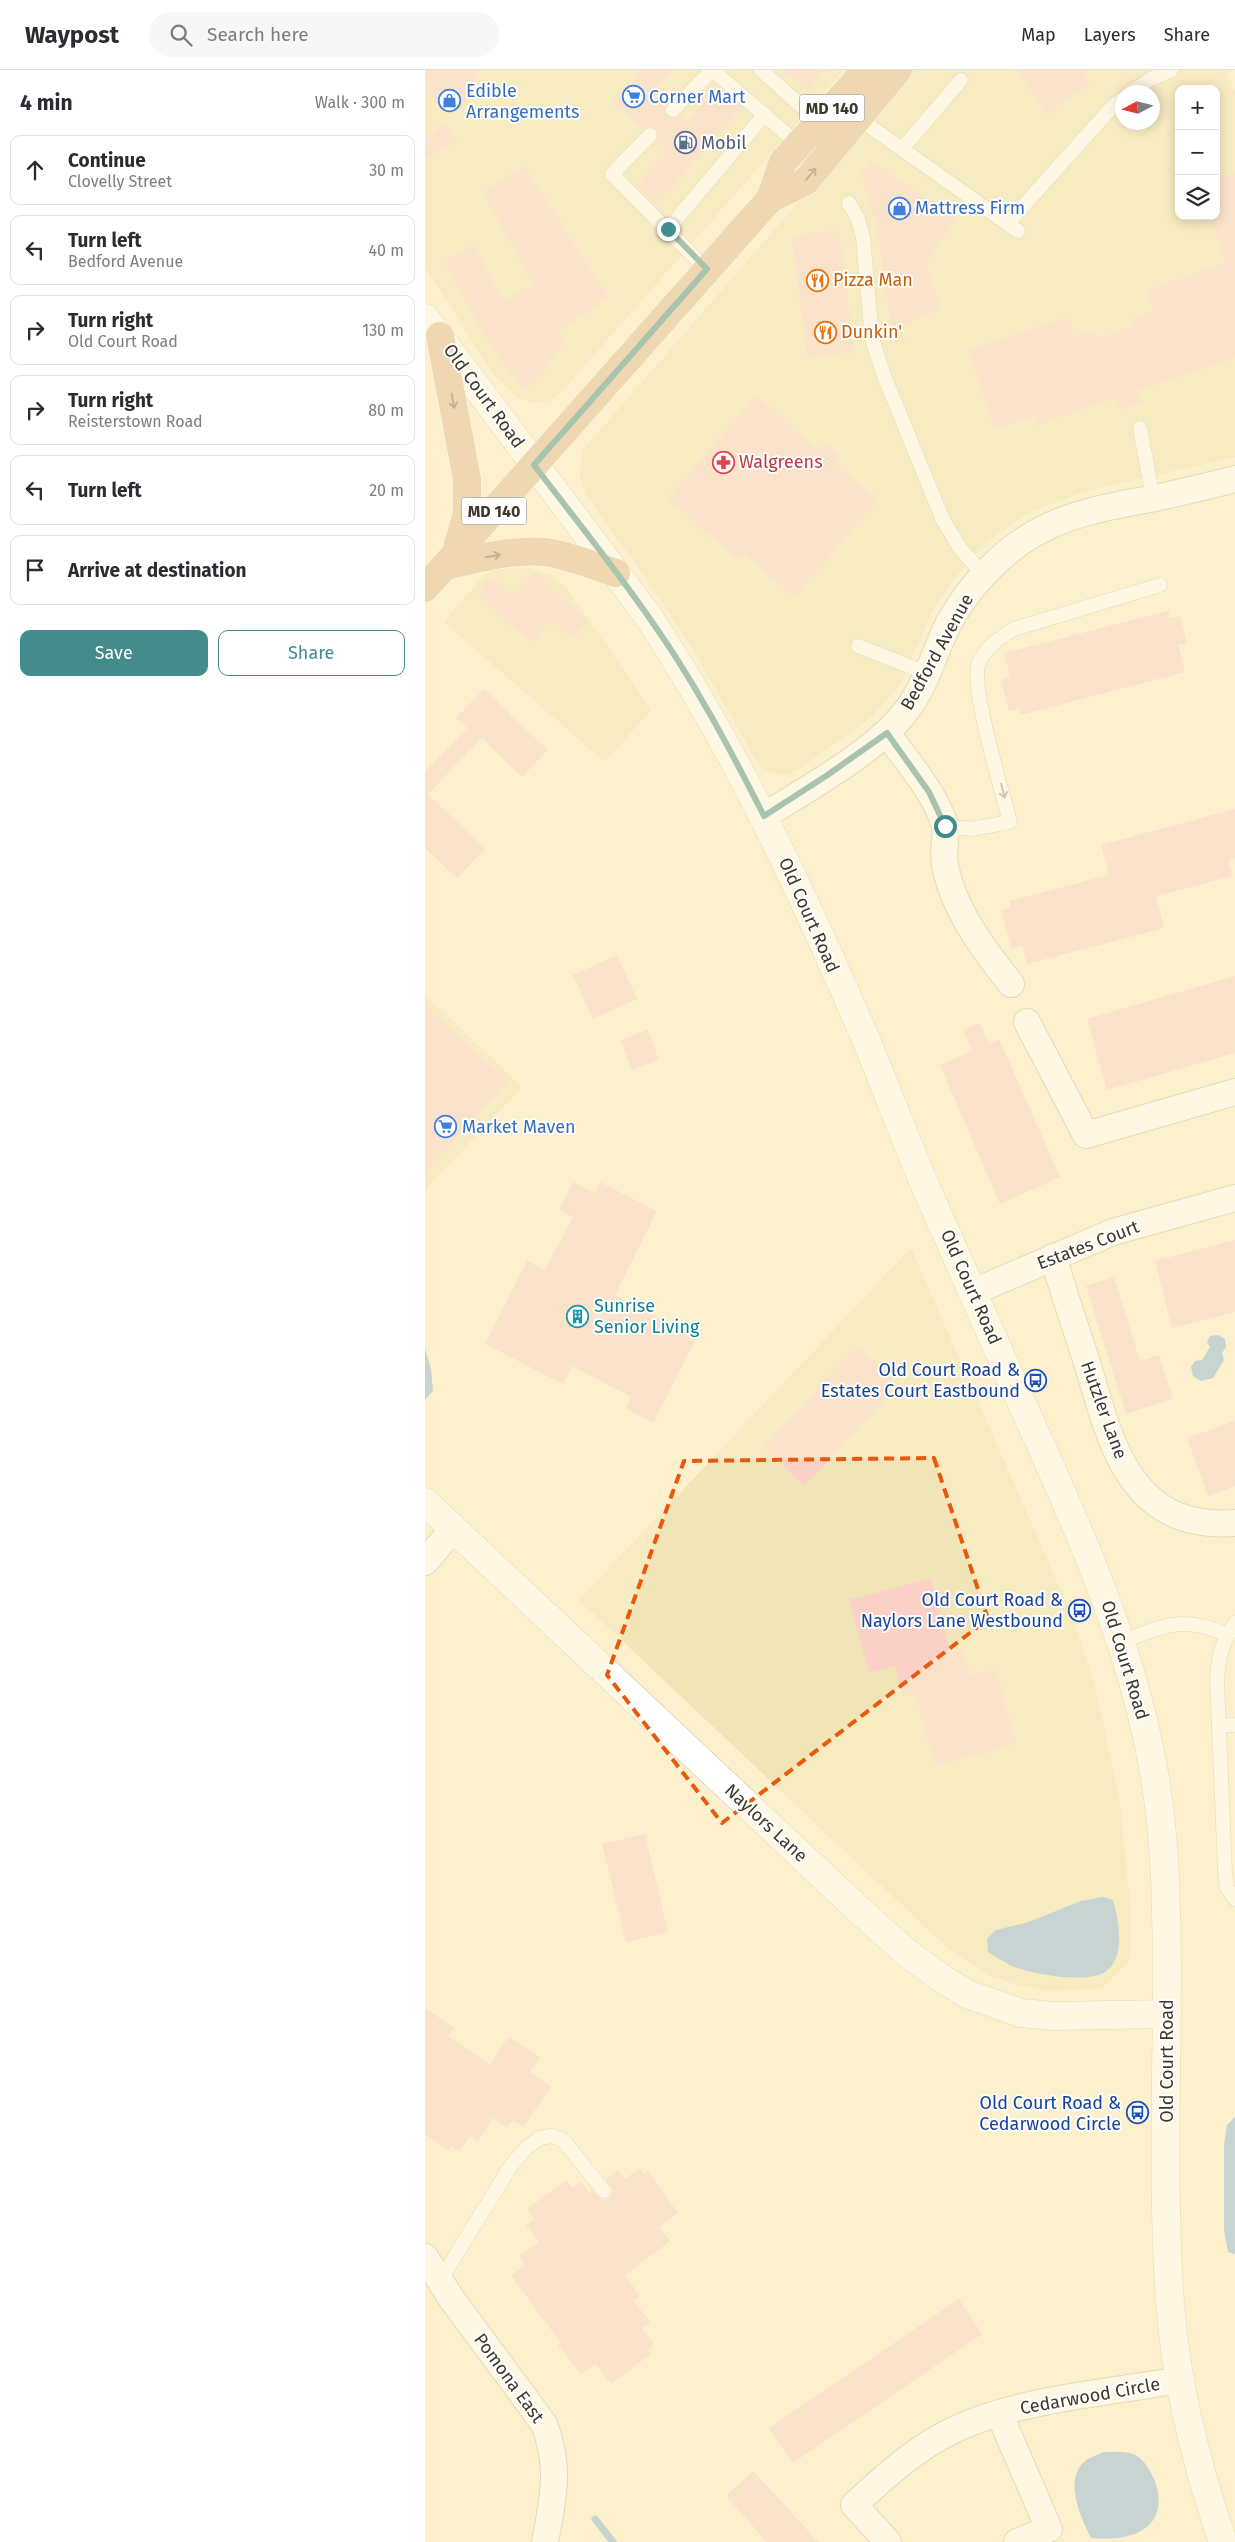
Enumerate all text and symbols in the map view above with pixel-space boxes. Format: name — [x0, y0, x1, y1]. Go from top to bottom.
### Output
search box — [149, 12, 499, 57]
text: Waypost — [25, 21, 119, 49]
icon: search — [167, 21, 195, 49]
text: Search here — [207, 23, 309, 46]
text: Map — [1021, 24, 1056, 46]
text: Layers — [1084, 24, 1136, 46]
text: Share — [1164, 24, 1210, 46]
place label: Edible Arrangements — [466, 80, 580, 123]
supermarket icon: Corner Mart — [621, 85, 645, 109]
north arrow — [1115, 85, 1160, 130]
map controls — [1175, 85, 1220, 220]
button: + — [1175, 85, 1220, 130]
place label: Corner Mart — [649, 86, 746, 108]
shop icon: Edible Arrangements — [438, 89, 462, 113]
text: 4 min — [20, 90, 73, 116]
text: Walk · 300 m — [315, 93, 405, 112]
road number: MD 140 — [799, 94, 865, 122]
button: − — [1175, 130, 1220, 175]
fuel station icon: Mobil — [673, 131, 697, 155]
place label: Mobil — [701, 132, 747, 154]
text: Continue — [68, 149, 146, 172]
icon: ahead — [21, 156, 49, 184]
text: 30 m — [369, 161, 404, 180]
one-way arrow — [805, 168, 817, 181]
text: Clovelly Street — [68, 172, 172, 191]
button: layers — [1175, 175, 1220, 220]
shop icon: Mattress Firm — [887, 196, 911, 220]
place label: Mattress Firm — [915, 197, 1025, 219]
route end — [657, 218, 680, 241]
text: Turn left — [68, 229, 142, 252]
icon: left — [21, 236, 49, 264]
text: 40 m — [369, 241, 404, 260]
text: Bedford Avenue — [68, 252, 183, 271]
restaurant icon: Pizza Man — [805, 268, 829, 292]
place label: Pizza Man — [833, 269, 913, 291]
text: Turn right — [68, 309, 153, 332]
icon: right — [21, 316, 49, 344]
restaurant icon: Dunkin' — [813, 320, 837, 344]
text: 130 m — [362, 321, 404, 340]
place label: Dunkin' — [841, 321, 902, 343]
text: Old Court Road — [68, 332, 178, 351]
street label: Old Court Road — [439, 340, 529, 452]
text: Turn right — [68, 389, 153, 412]
one-way arrow — [449, 393, 458, 409]
icon: right — [21, 396, 49, 424]
text: 80 m — [368, 401, 404, 420]
text: Reisterstown Road — [68, 412, 203, 431]
pharmacy icon: Walgreens — [711, 450, 735, 474]
place label: Walgreens — [739, 451, 823, 473]
icon: left — [21, 476, 49, 504]
text: Turn left — [68, 479, 142, 502]
text: 20 m — [369, 481, 404, 500]
road number: MD 140 — [461, 498, 527, 524]
one-way arrow — [484, 551, 500, 561]
icon: arrive — [21, 556, 49, 584]
text: Arrive at destination — [68, 559, 247, 582]
street label: Bedford Avenue — [896, 590, 978, 714]
button: Save — [20, 630, 208, 676]
button: Share — [218, 630, 405, 676]
one-way arrow — [999, 783, 1008, 799]
route start — [934, 815, 957, 838]
street label: Old Court Road — [774, 854, 844, 976]
supermarket icon: Market Maven — [434, 1115, 458, 1139]
place label: Market Maven — [462, 1116, 576, 1138]
street label: Estates Court — [1034, 1215, 1143, 1275]
street label: Old Court Road — [936, 1226, 1006, 1348]
place label: Sunrise Senior Living — [594, 1295, 700, 1338]
building icon: Sunrise Senior Living — [566, 1304, 590, 1328]
street label: Hutzler Lane — [1076, 1358, 1132, 1462]
place label: Old Court Road & Estates Court Eastbound — [821, 1359, 1020, 1402]
bus stop icon: Old Court Road & Estates Court Eastbound — [1024, 1368, 1048, 1392]
place label: Old Court Road & Naylors Lane Westbound — [861, 1589, 1063, 1632]
bus stop icon: Old Court Road & Naylors Lane Westbound — [1067, 1598, 1091, 1622]
street label: Old Court Road — [1096, 1598, 1154, 1722]
street label: Naylors Lane — [720, 1779, 812, 1867]
street label: Old Court Road — [1156, 1999, 1178, 2123]
place label: Old Court Road & Cedarwood Circle — [979, 2092, 1121, 2135]
bus stop icon: Old Court Road & Cedarwood Circle — [1125, 2101, 1149, 2125]
street label: Pomona East — [469, 2329, 549, 2428]
street label: Cedarwood Circle — [1018, 2373, 1162, 2419]

